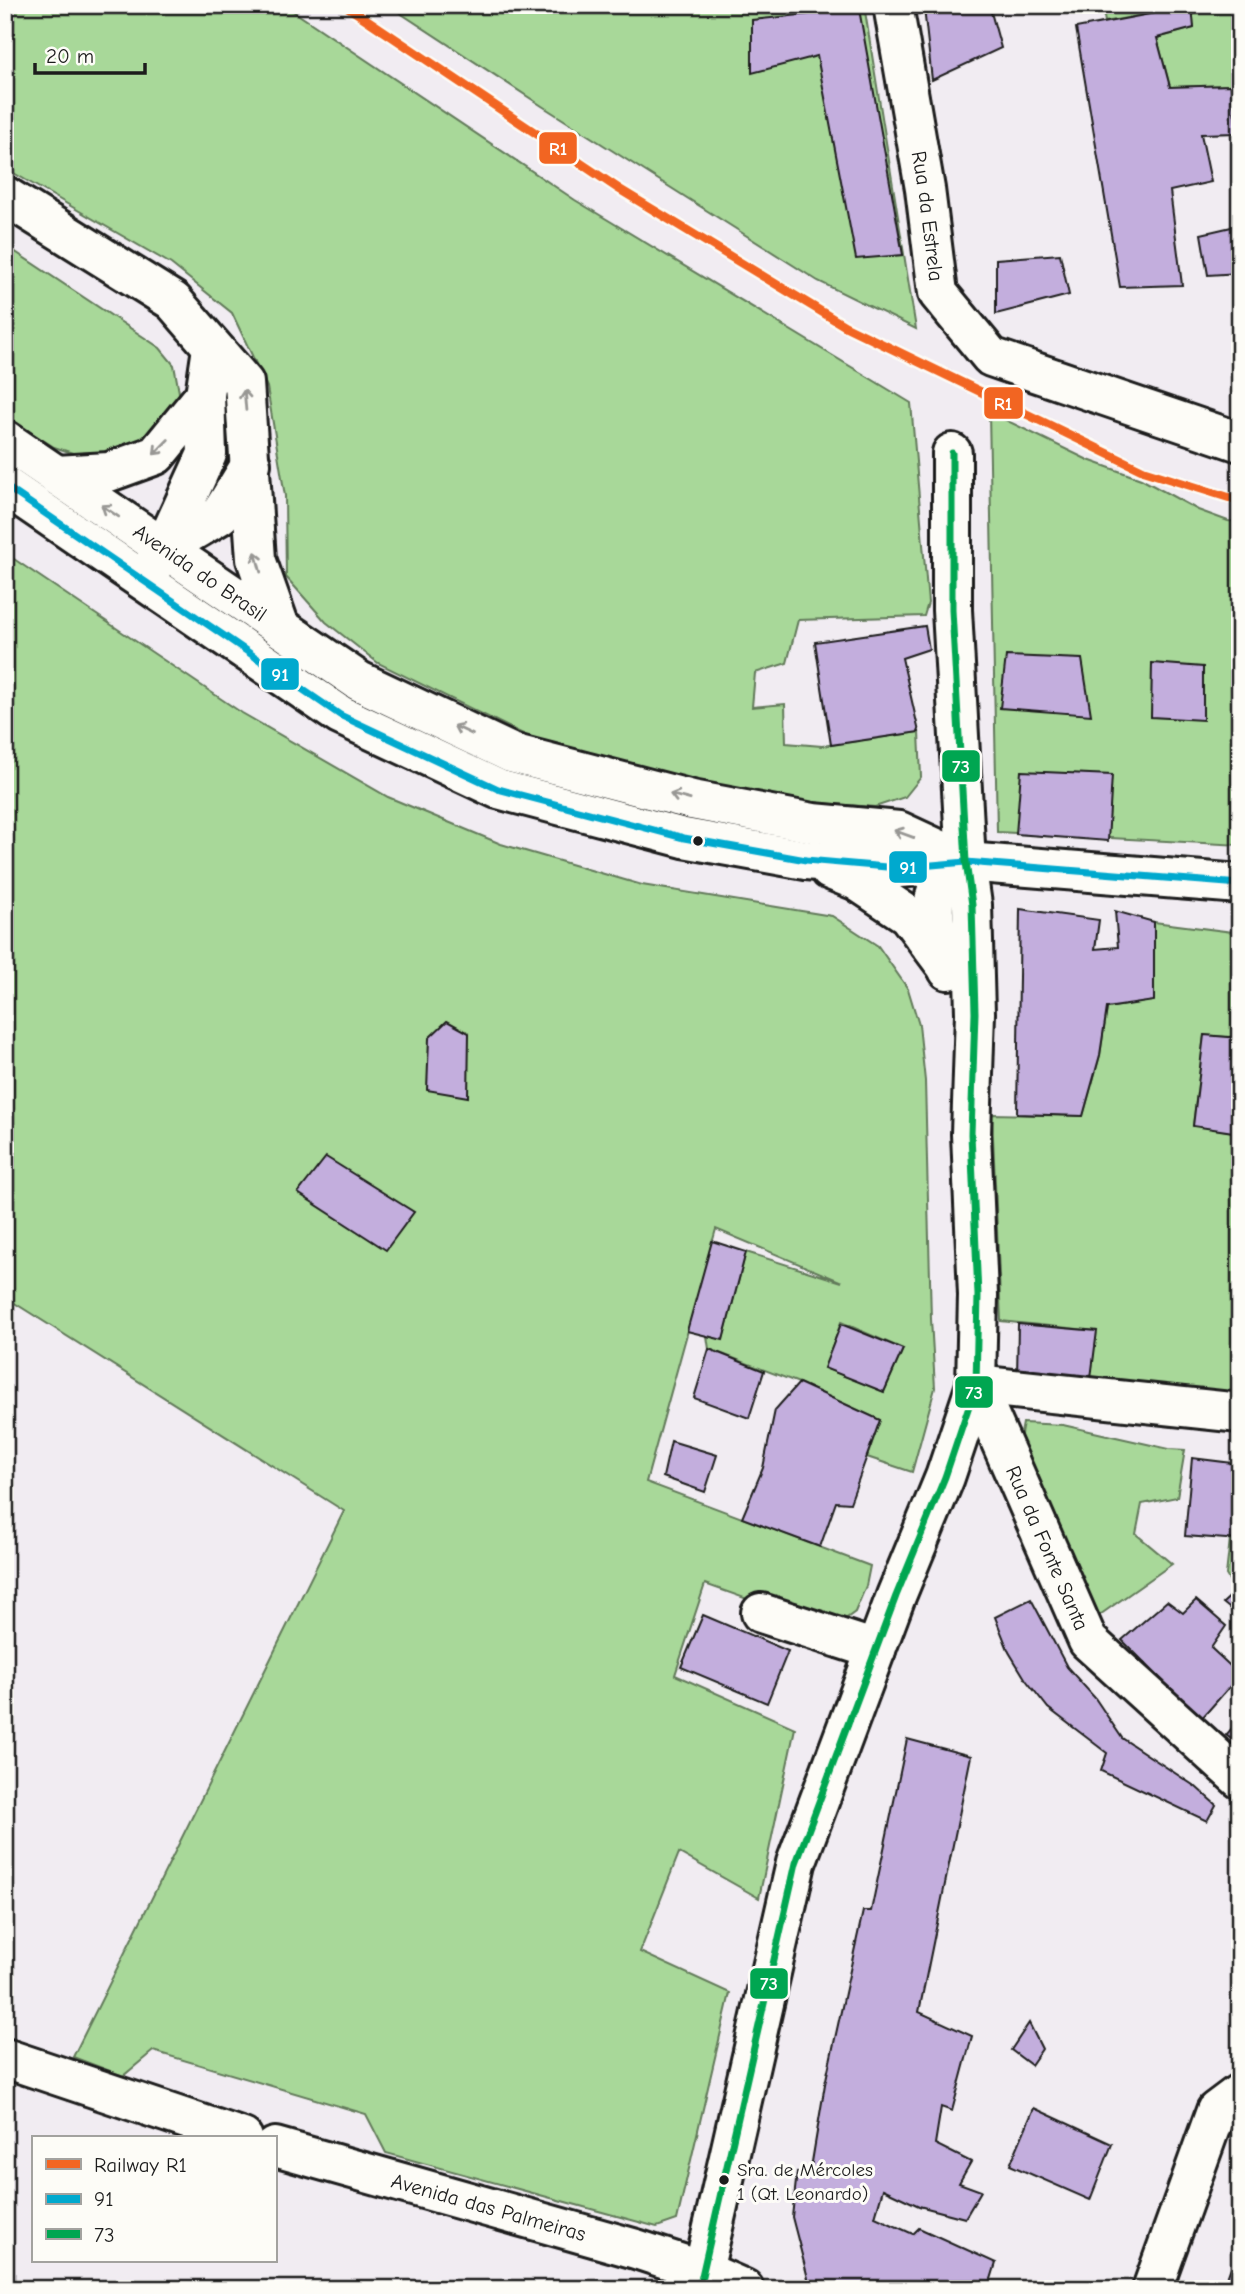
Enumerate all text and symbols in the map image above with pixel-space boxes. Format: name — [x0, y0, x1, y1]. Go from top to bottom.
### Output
scale bar — [35, 32, 145, 76]
text: 20 m — [46, 44, 94, 68]
line badge: R1 — [538, 131, 578, 165]
text: R1 — [549, 138, 567, 160]
street label: Rua da Estrela — [907, 149, 948, 283]
line badge: R1 — [983, 386, 1024, 420]
one-way arrow — [238, 389, 251, 412]
text: R1 — [994, 393, 1012, 415]
one-way arrow — [153, 439, 170, 456]
one-way arrow — [101, 504, 120, 518]
street label: Avenida do Brasil — [129, 519, 271, 627]
one-way arrow — [251, 552, 264, 574]
line badge: 91 — [260, 657, 300, 691]
text: 91 — [271, 664, 289, 686]
one-way arrow — [453, 723, 474, 737]
line badge: 73 — [941, 749, 981, 783]
text: 73 — [952, 756, 970, 778]
one-way arrow — [669, 790, 692, 803]
one-way arrow — [894, 827, 915, 839]
unlabelled marker — [691, 834, 705, 848]
line badge: 91 — [888, 850, 928, 884]
text: 91 — [899, 857, 917, 879]
line badge: 73 — [954, 1375, 994, 1409]
text: 73 — [965, 1382, 983, 1404]
street label: Rua da Fonte Santa — [1001, 1462, 1094, 1634]
line badge: 73 — [749, 1967, 789, 2000]
text: 73 — [760, 1973, 778, 1995]
legend — [32, 2136, 276, 2262]
text: Railway R1 — [94, 2153, 187, 2177]
place label: Sra. de Mércoles 1 (Qt. Leonardo) — [737, 2159, 873, 2205]
street label: Avenida das Palmeiras — [389, 2169, 589, 2246]
marker: Sra. de Mércoles 1 (Qt. Leonardo) — [717, 2173, 731, 2187]
text: 91 — [94, 2187, 113, 2211]
text: 73 — [94, 2223, 115, 2247]

